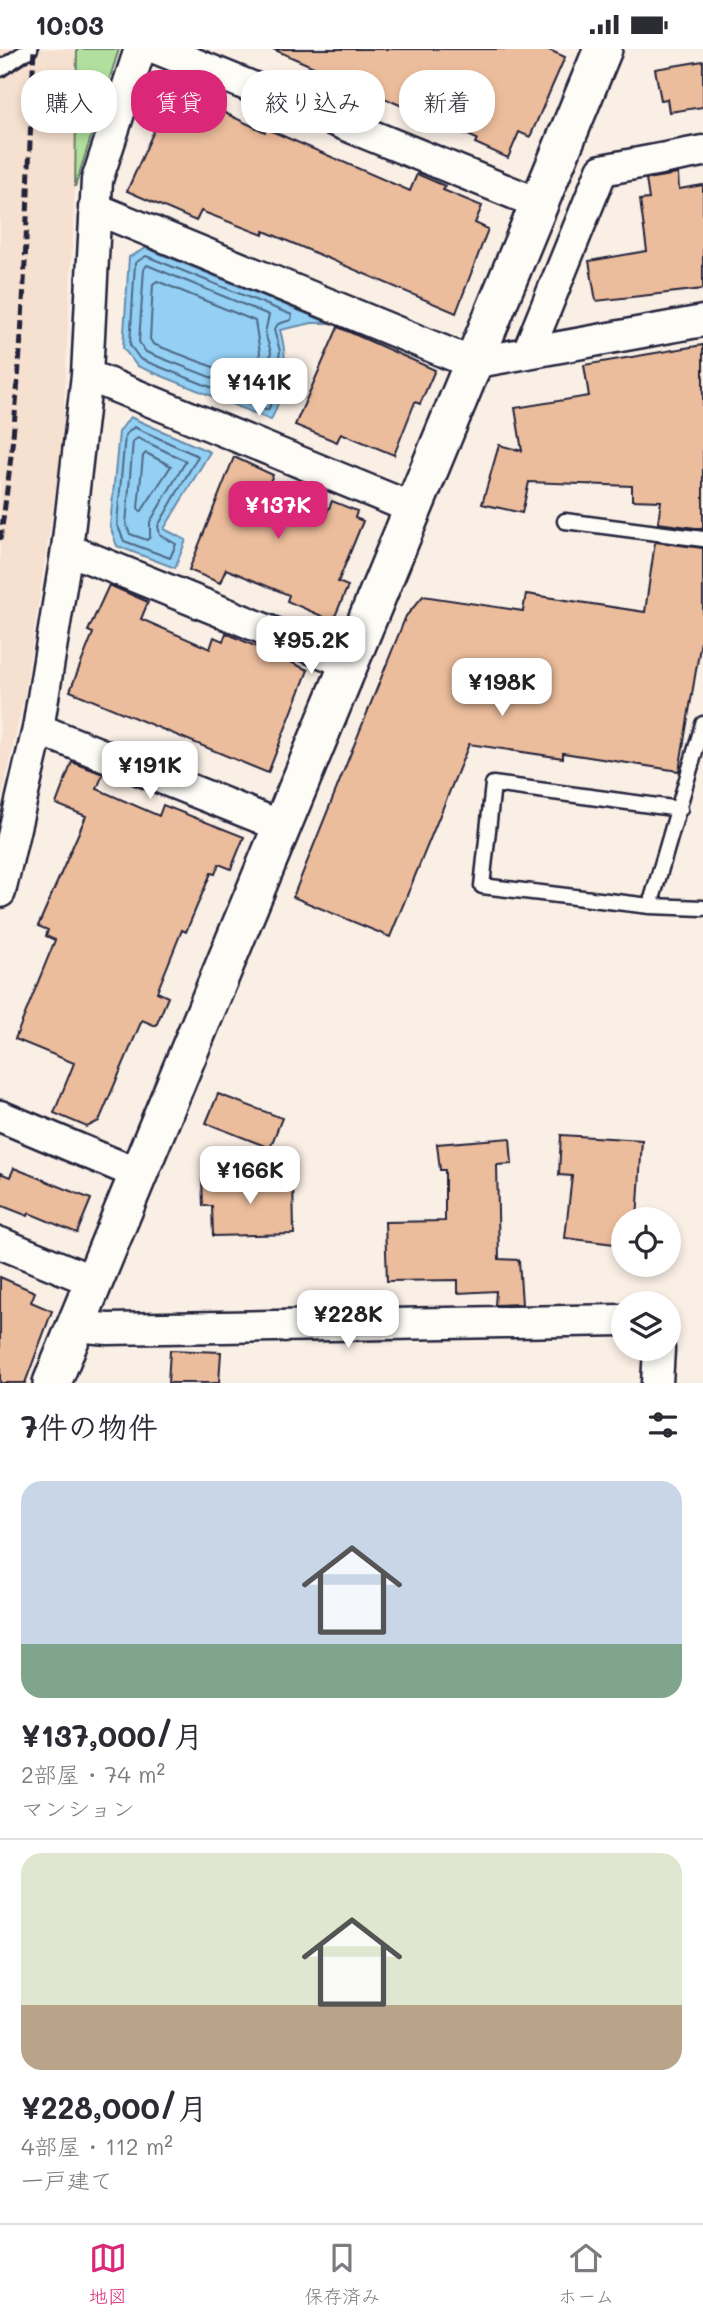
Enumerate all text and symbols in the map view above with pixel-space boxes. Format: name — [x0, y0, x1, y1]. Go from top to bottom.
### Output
text: 10:03 — [35, 8, 104, 42]
chip: 購入 — [21, 70, 117, 133]
chip: 賃貸 — [131, 70, 227, 133]
chip: 絞り込み — [241, 70, 385, 133]
chip: 新着 — [399, 70, 495, 133]
pin: ¥141K — [210, 359, 308, 418]
text: ¥141K — [226, 366, 292, 396]
pin: ¥137K — [229, 482, 327, 541]
text: ¥137K — [245, 489, 312, 519]
pin: ¥95.2K — [254, 617, 368, 676]
text: ¥95.2K — [272, 624, 350, 654]
pin: ¥198K — [453, 659, 551, 718]
text: ¥198K — [468, 666, 536, 696]
pin: ¥191K — [101, 741, 199, 801]
text: ¥191K — [118, 749, 182, 779]
pin: ¥166K — [201, 1147, 299, 1206]
text: ¥166K — [216, 1154, 284, 1184]
map controls — [611, 1207, 681, 1361]
button: locate — [611, 1207, 681, 1277]
pin: ¥228K — [299, 1291, 397, 1350]
button: layers — [611, 1291, 681, 1361]
text: ¥228K — [313, 1298, 383, 1328]
text: 7件の物件 — [21, 1406, 158, 1446]
icon: filters — [644, 1406, 682, 1444]
icon: home — [289, 1527, 415, 1653]
text: ¥137,000/月 — [21, 1715, 203, 1755]
text: 2部屋 · 74 m² — [21, 1759, 165, 1789]
text: マンション — [21, 1793, 135, 1823]
icon: home — [289, 1899, 415, 2025]
text: ¥228,000/月 — [21, 2087, 207, 2127]
text: 4部屋 · 112 m² — [21, 2131, 173, 2161]
text: 一戸建て — [21, 2165, 113, 2195]
tab: 地図 — [89, 2239, 127, 2308]
tab: 保存済み — [304, 2239, 380, 2308]
tab: ホーム — [558, 2239, 614, 2308]

